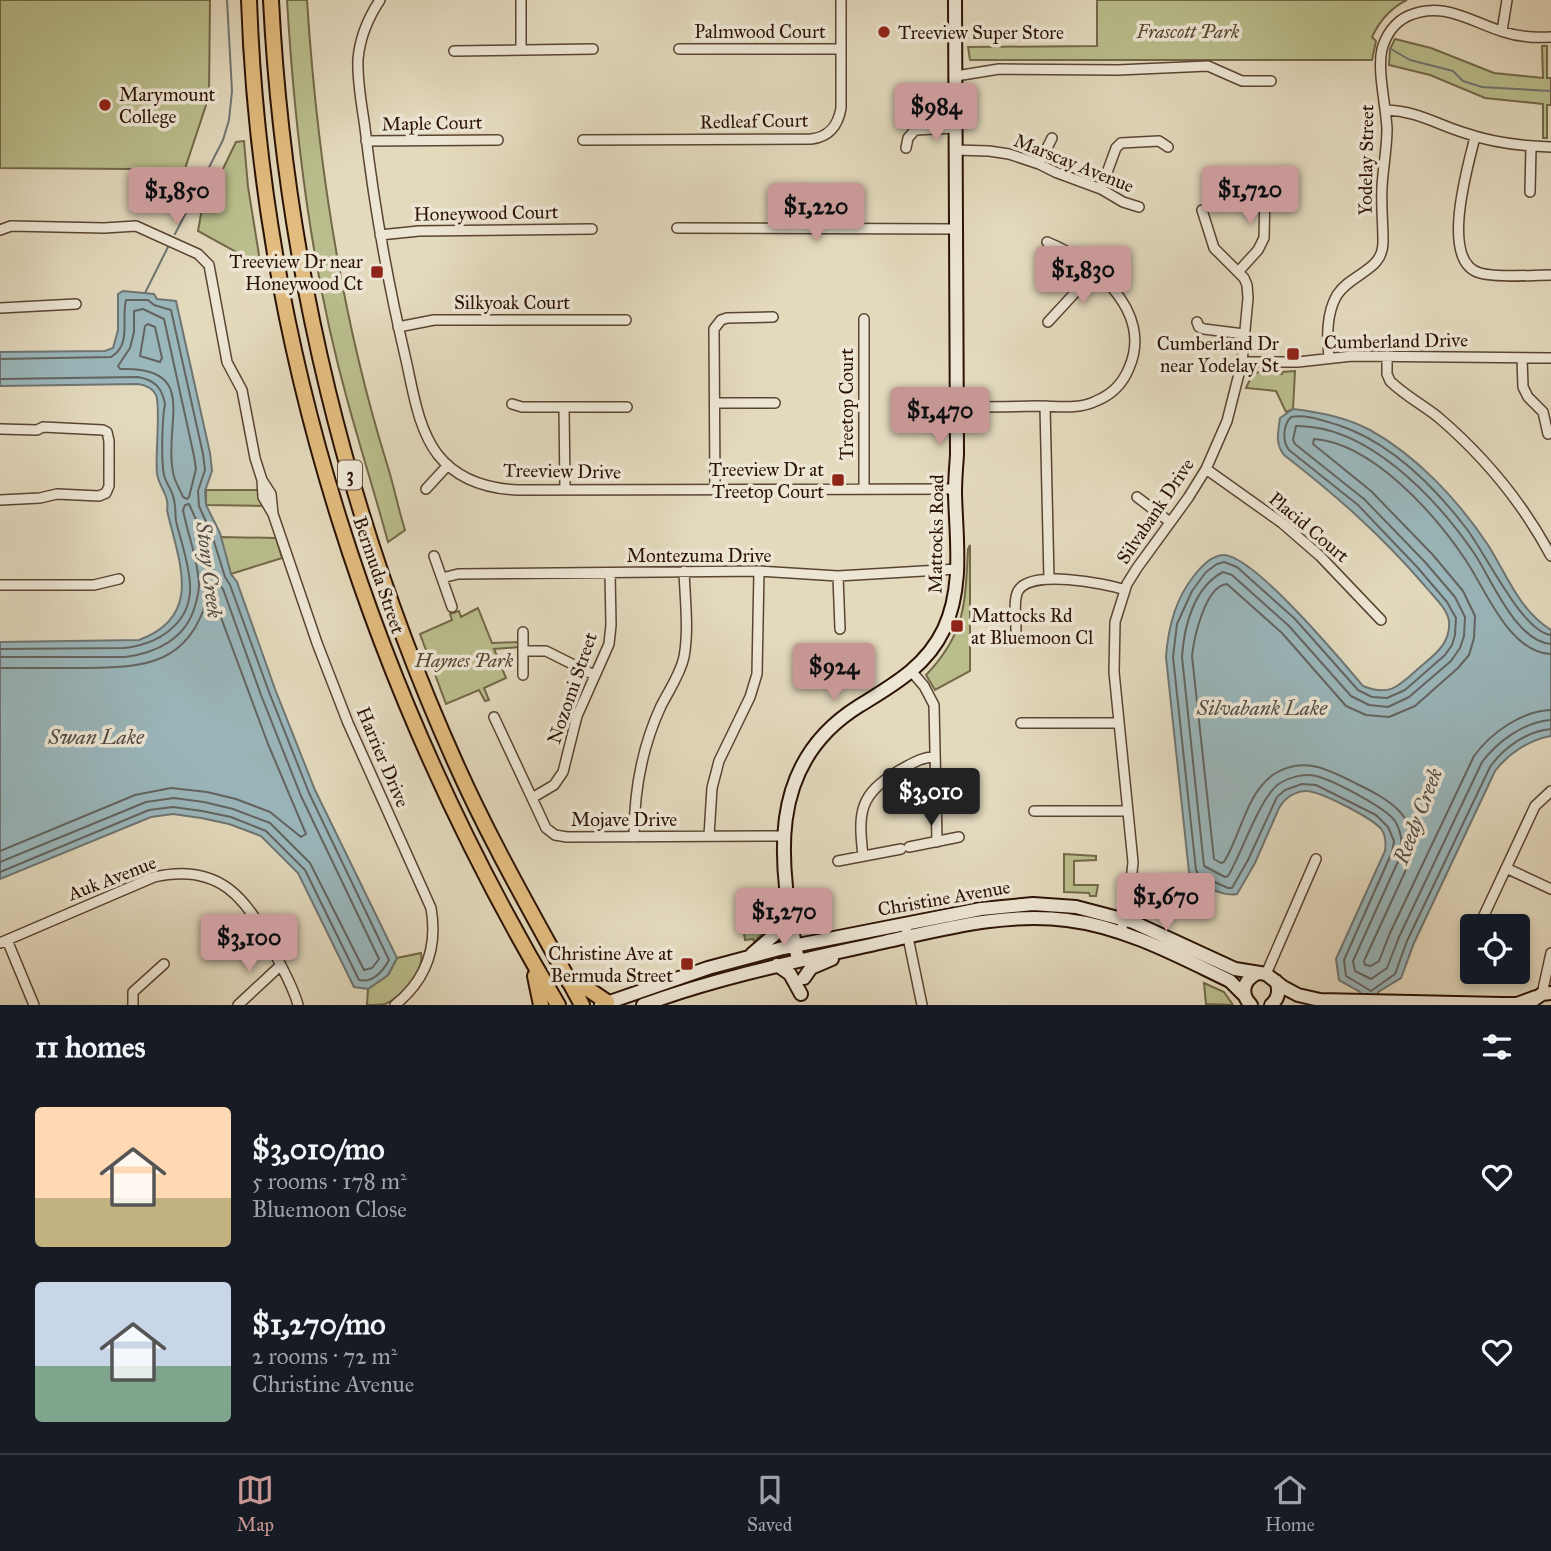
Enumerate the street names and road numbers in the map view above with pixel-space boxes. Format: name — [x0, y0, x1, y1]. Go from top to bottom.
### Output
street label: Palmwood Court — [694, 20, 826, 43]
street label: Yodelay Street — [1354, 104, 1378, 216]
street label: Redleaf Court — [699, 109, 809, 133]
street label: Maple Court — [381, 111, 483, 135]
street label: Marscay Avenue — [1011, 128, 1137, 198]
street label: Honeywood Court — [413, 200, 559, 226]
street label: Silkyoak Court — [454, 291, 570, 314]
street label: Cumberland Drive — [1324, 328, 1468, 354]
street label: Treetop Court — [835, 348, 858, 460]
street label: Silvabank Drive — [1111, 454, 1199, 568]
street label: Treeview Drive — [503, 458, 621, 484]
road number: 3 — [338, 461, 362, 490]
street label: Mattocks Road — [923, 474, 949, 594]
street label: Placid Court — [1264, 487, 1354, 567]
street label: Bermuda Street — [348, 513, 410, 637]
street label: Montezuma Drive — [627, 544, 771, 567]
street label: Nozomi Street — [542, 629, 602, 747]
street label: Harrier Drive — [352, 703, 415, 811]
street label: Mojave Drive — [571, 808, 677, 831]
street label: Auk Avenue — [64, 851, 159, 906]
street label: Christine Avenue — [876, 875, 1012, 921]

